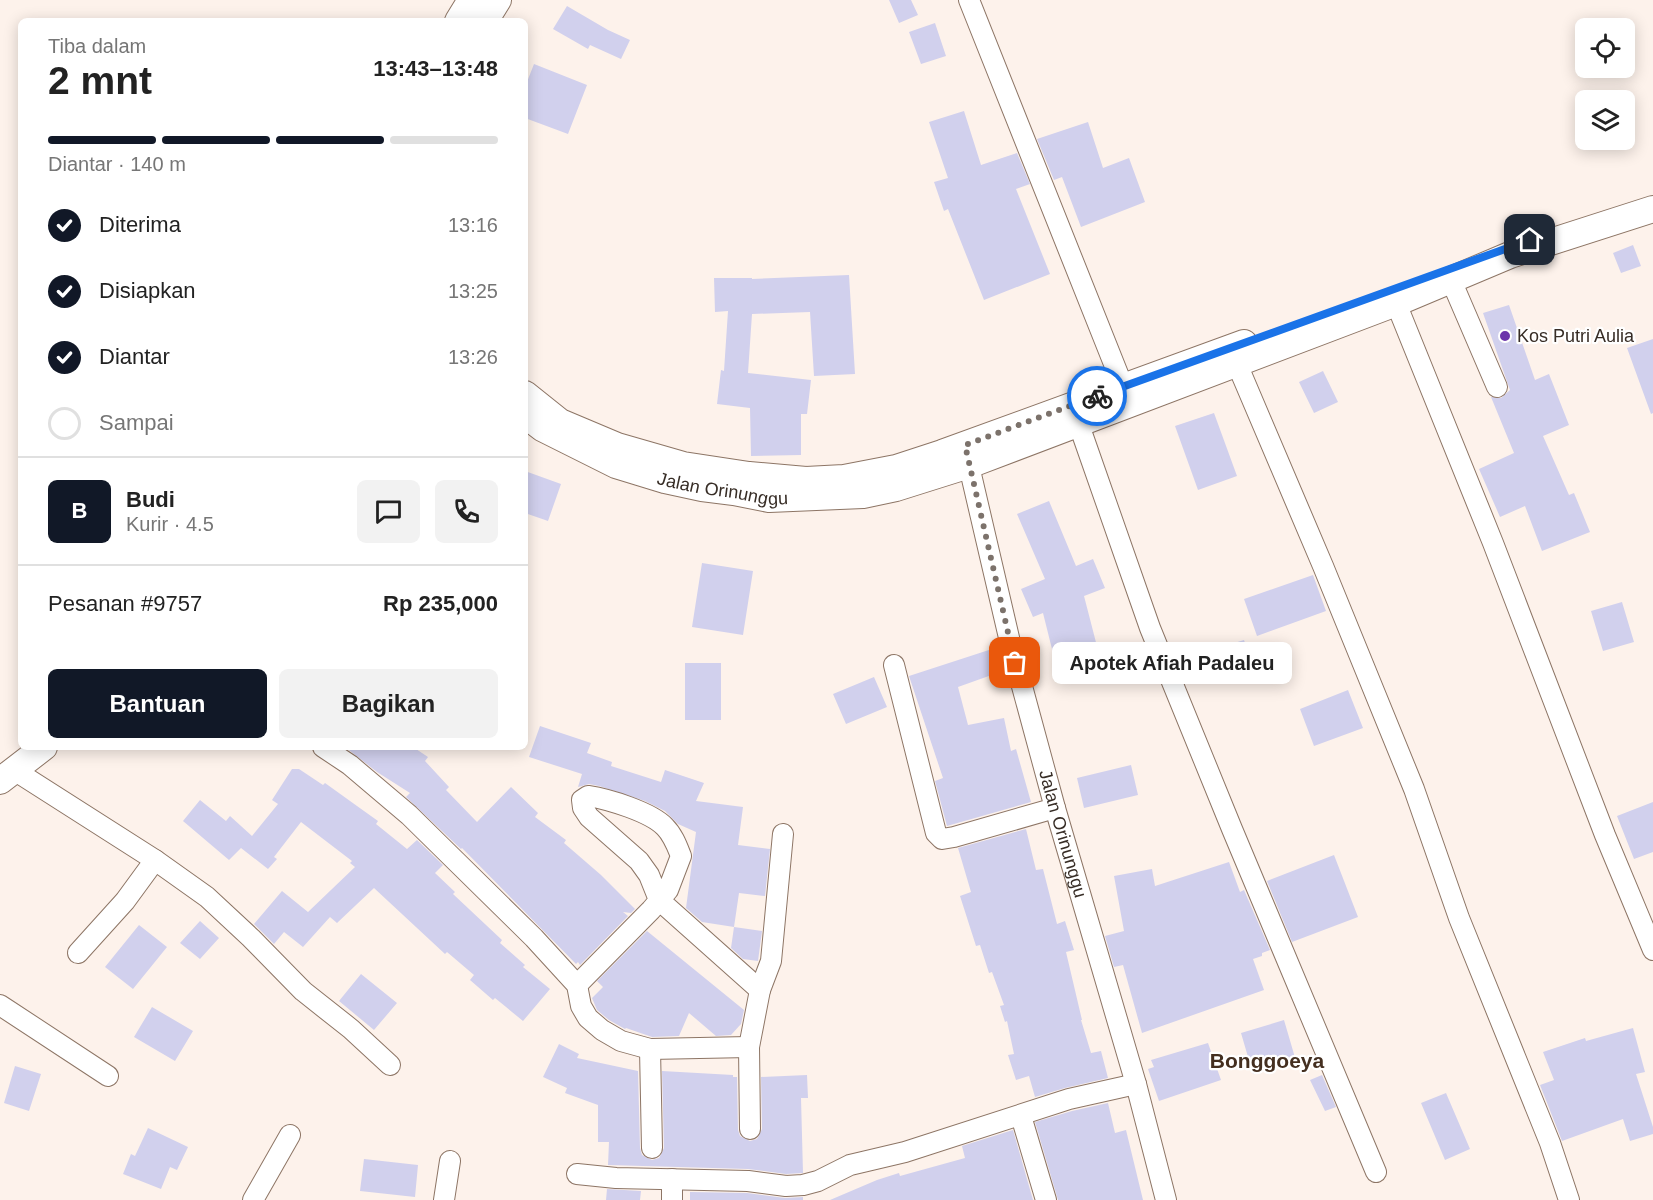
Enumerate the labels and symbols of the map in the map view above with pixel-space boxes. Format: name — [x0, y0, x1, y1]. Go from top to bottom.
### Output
pin — [1504, 214, 1555, 265]
place label: Kos Putri Aulia — [1517, 326, 1635, 346]
marker: Kos Putri Aulia — [1498, 329, 1512, 343]
courier — [1067, 366, 1127, 426]
street label: Jalan Orinunggu — [655, 468, 788, 509]
pin — [989, 637, 1040, 688]
callout: Apotek Afiah Padaleu — [1051, 642, 1291, 684]
street label: Jalan Orinunggu — [1035, 768, 1091, 900]
district label: Bonggoeya — [1210, 1049, 1324, 1072]

